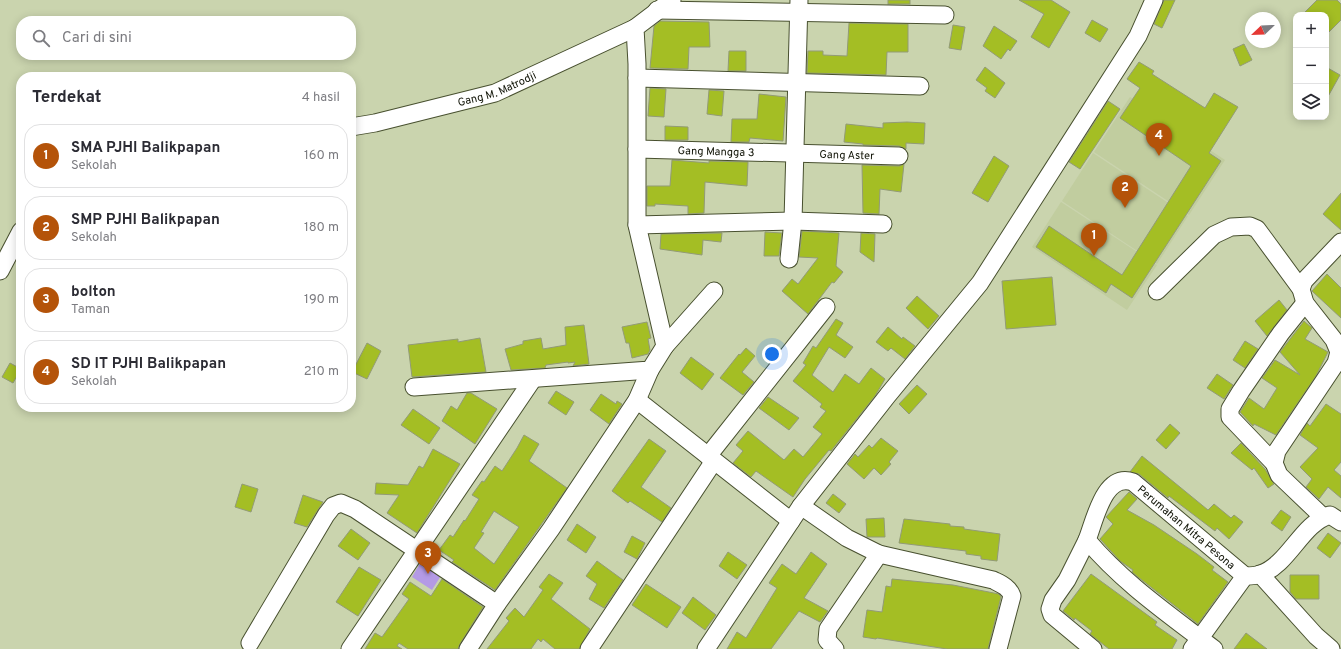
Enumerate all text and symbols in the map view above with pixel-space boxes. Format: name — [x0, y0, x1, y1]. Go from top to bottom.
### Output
north arrow — [1245, 12, 1281, 48]
map controls — [1293, 12, 1329, 120]
button: + — [1293, 12, 1329, 48]
search box — [16, 16, 356, 60]
icon: search — [30, 27, 52, 49]
text: Cari di sini — [62, 29, 132, 48]
button: − — [1293, 48, 1329, 84]
street label: Gang M. Matrodji — [456, 69, 539, 110]
button: layers — [1293, 84, 1329, 120]
text: Terdekat — [32, 87, 101, 109]
text: 4 hasil — [302, 90, 340, 106]
pin: 4 — [1146, 123, 1172, 156]
text: SMA PJHI Balikpapan — [71, 139, 220, 158]
street label: Gang Mangga 3 — [677, 144, 755, 160]
text: 1 — [43, 148, 49, 164]
text: 160 m — [304, 148, 339, 164]
street label: Gang Aster — [819, 148, 875, 163]
text: Sekolah — [71, 158, 117, 174]
pin: 2 — [1112, 175, 1138, 208]
text: SMP PJHI Balikpapan — [71, 211, 220, 230]
text: 2 — [42, 220, 50, 236]
text: 180 m — [304, 220, 339, 236]
pin: 1 — [1081, 223, 1107, 256]
text: Sekolah — [71, 230, 117, 246]
text: bolton — [71, 283, 116, 302]
text: 3 — [42, 292, 50, 308]
text: 190 m — [304, 292, 339, 308]
text: Taman — [71, 302, 110, 318]
your location — [762, 344, 782, 364]
text: SD IT PJHI Balikpapan — [71, 355, 226, 374]
text: 4 — [42, 364, 50, 380]
text: 210 m — [304, 364, 339, 380]
text: Sekolah — [71, 374, 117, 390]
street label: Perumahan Mitra Pesona — [1134, 483, 1238, 573]
pin: 3 — [415, 541, 441, 574]

